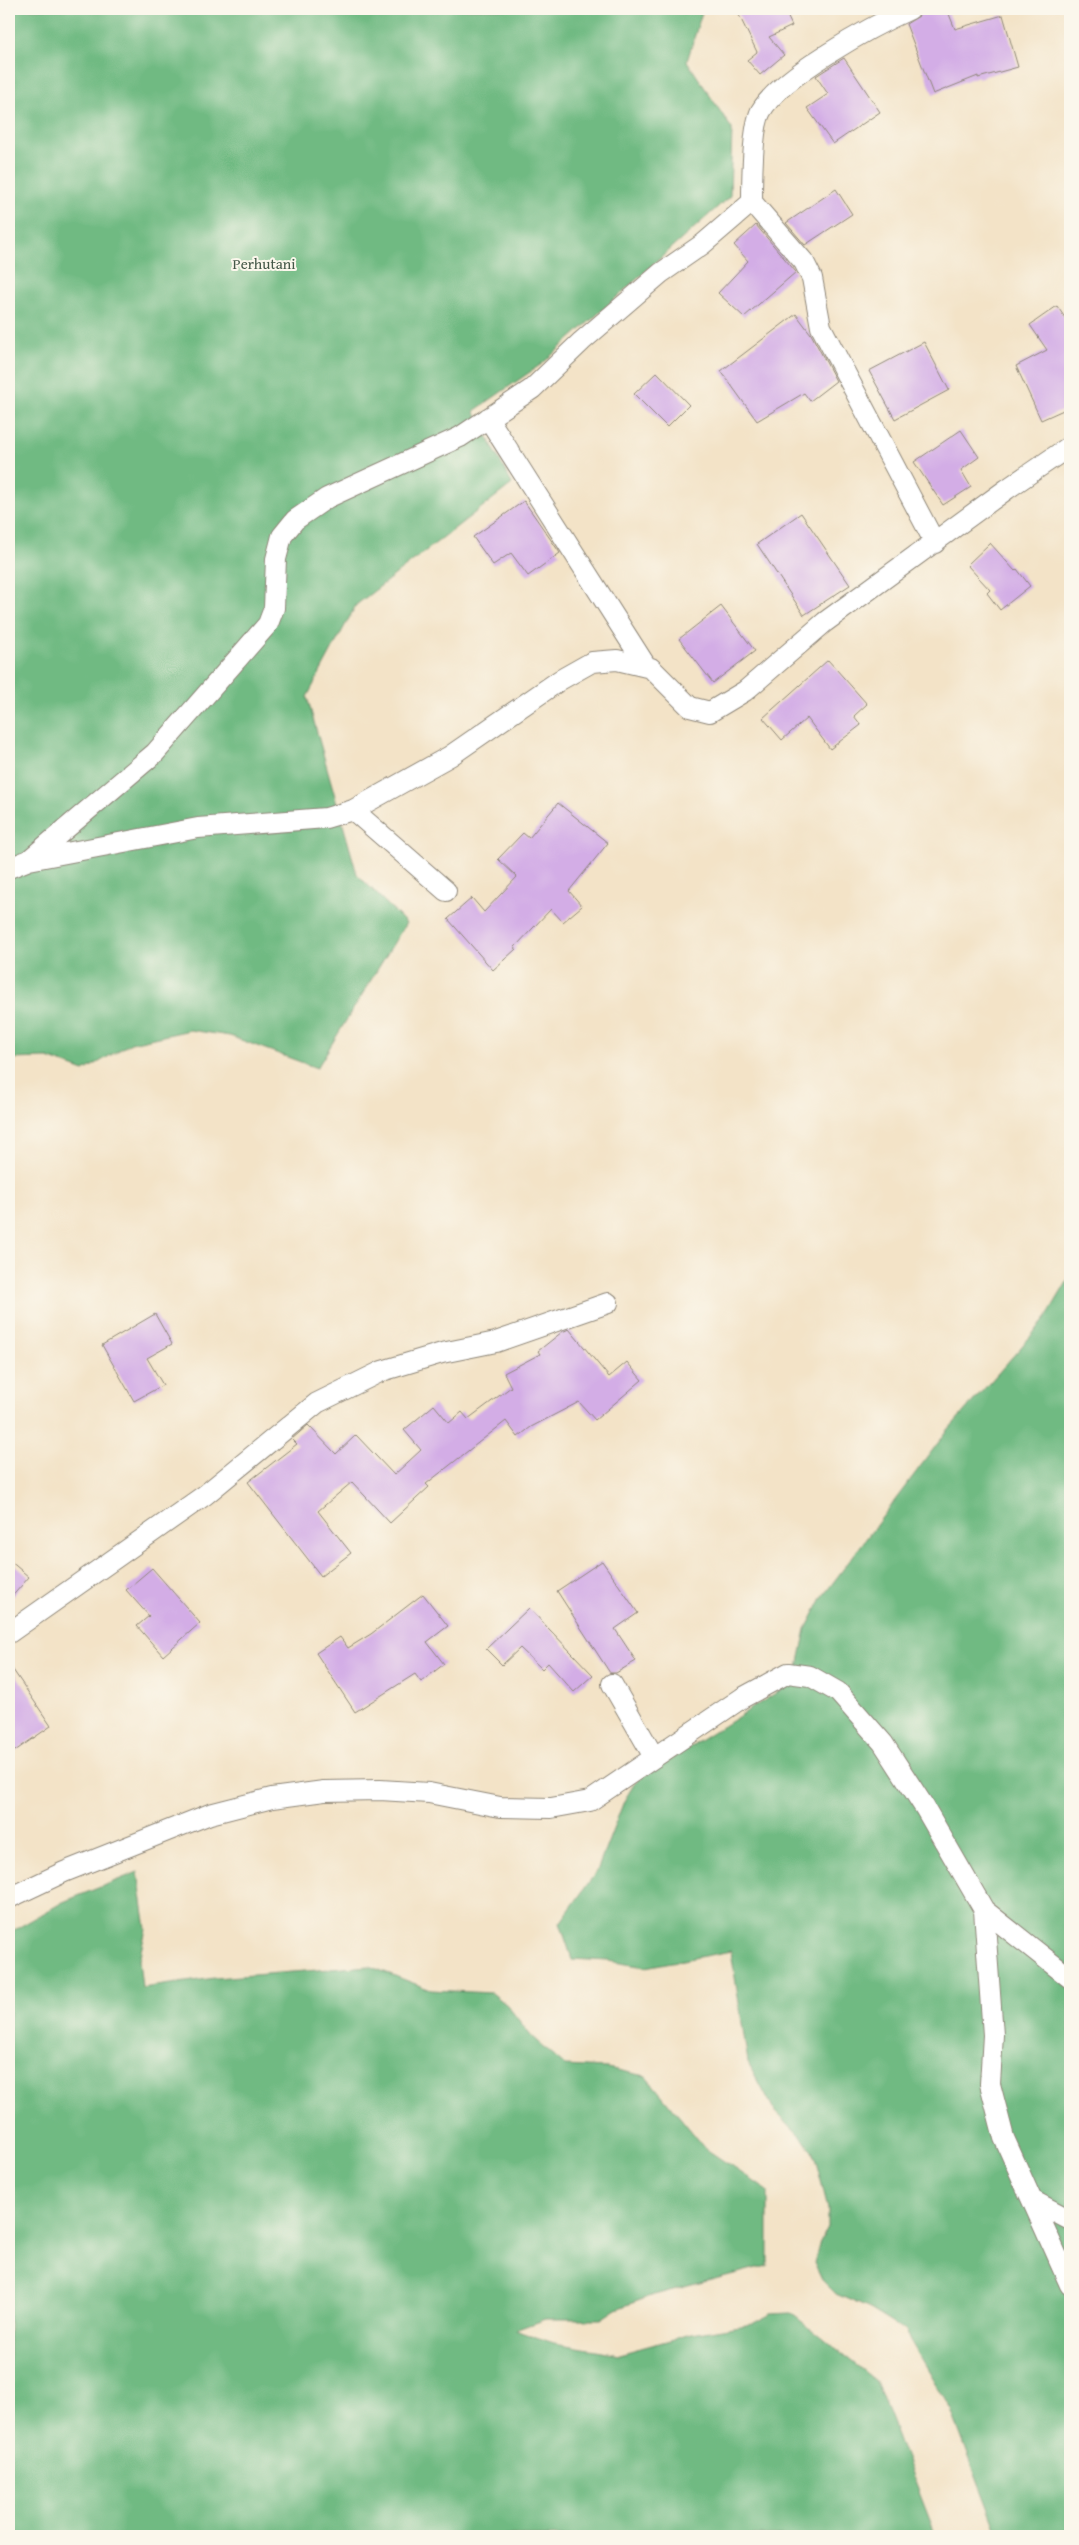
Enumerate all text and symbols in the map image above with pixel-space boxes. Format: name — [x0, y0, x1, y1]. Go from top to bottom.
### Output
park label: Perhutani — [233, 253, 295, 274]

